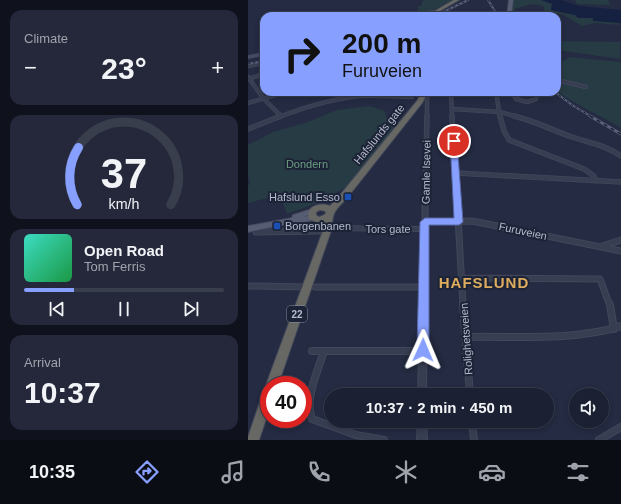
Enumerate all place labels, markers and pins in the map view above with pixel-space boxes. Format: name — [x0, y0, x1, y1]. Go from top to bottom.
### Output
pin — [437, 124, 471, 158]
place label: Hafslund Esso — [269, 191, 340, 203]
marker: Hafslund Esso — [343, 192, 353, 202]
place label: Borgenbanen — [285, 220, 351, 232]
marker: Borgenbanen — [272, 221, 282, 231]

